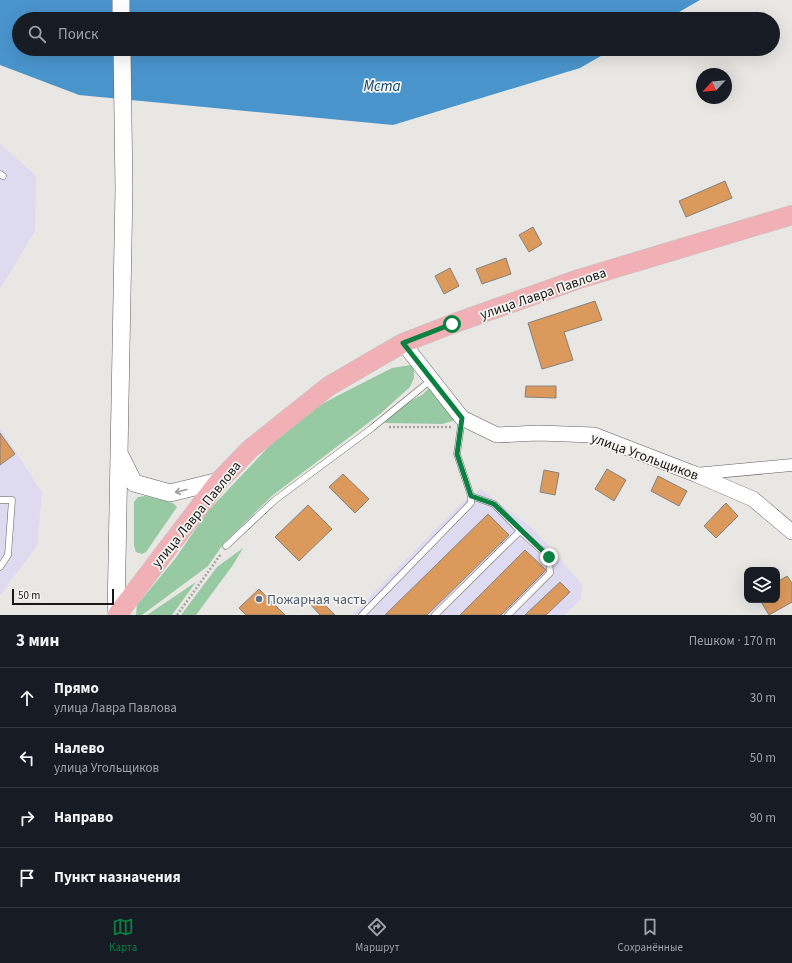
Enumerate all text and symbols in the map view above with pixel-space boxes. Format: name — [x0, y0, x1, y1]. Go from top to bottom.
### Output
search box — [12, 12, 780, 56]
icon: search — [26, 23, 48, 45]
text: Поиск — [58, 24, 99, 45]
north arrow — [696, 68, 732, 104]
water label: Мста — [363, 76, 401, 97]
street label: улица Лавра Павлова — [478, 263, 609, 325]
route start — [443, 315, 461, 333]
street label: улица Угольщиков — [588, 428, 701, 486]
street label: улица Лавра Павлова — [147, 457, 246, 572]
one-way arrow — [175, 487, 188, 495]
route end — [540, 548, 558, 566]
map controls — [744, 567, 780, 603]
button: layers — [744, 567, 780, 603]
scale bar — [12, 587, 114, 606]
text: 50 m — [18, 588, 40, 603]
place label: Пожарная часть — [267, 590, 367, 610]
marker: Пожарная часть — [254, 594, 264, 604]
text: 3 мин — [16, 629, 59, 653]
text: Пешком · 170 m — [689, 632, 776, 650]
text: Прямо — [54, 678, 99, 699]
icon: ahead — [16, 687, 38, 709]
text: 30 m — [750, 689, 776, 707]
text: улица Лавра Павлова — [54, 699, 177, 717]
text: Налево — [54, 738, 105, 759]
icon: left — [16, 747, 38, 769]
text: 50 m — [750, 749, 776, 767]
text: улица Угольщиков — [54, 759, 159, 777]
icon: right — [16, 807, 38, 829]
text: Направо — [54, 807, 113, 828]
text: 90 m — [750, 809, 776, 827]
icon: arrive — [16, 867, 38, 889]
text: Пункт назначения — [54, 867, 181, 888]
tab: Карта — [109, 916, 137, 955]
tab: Маршрут — [355, 916, 400, 955]
tab: Сохранённые — [618, 916, 683, 955]

